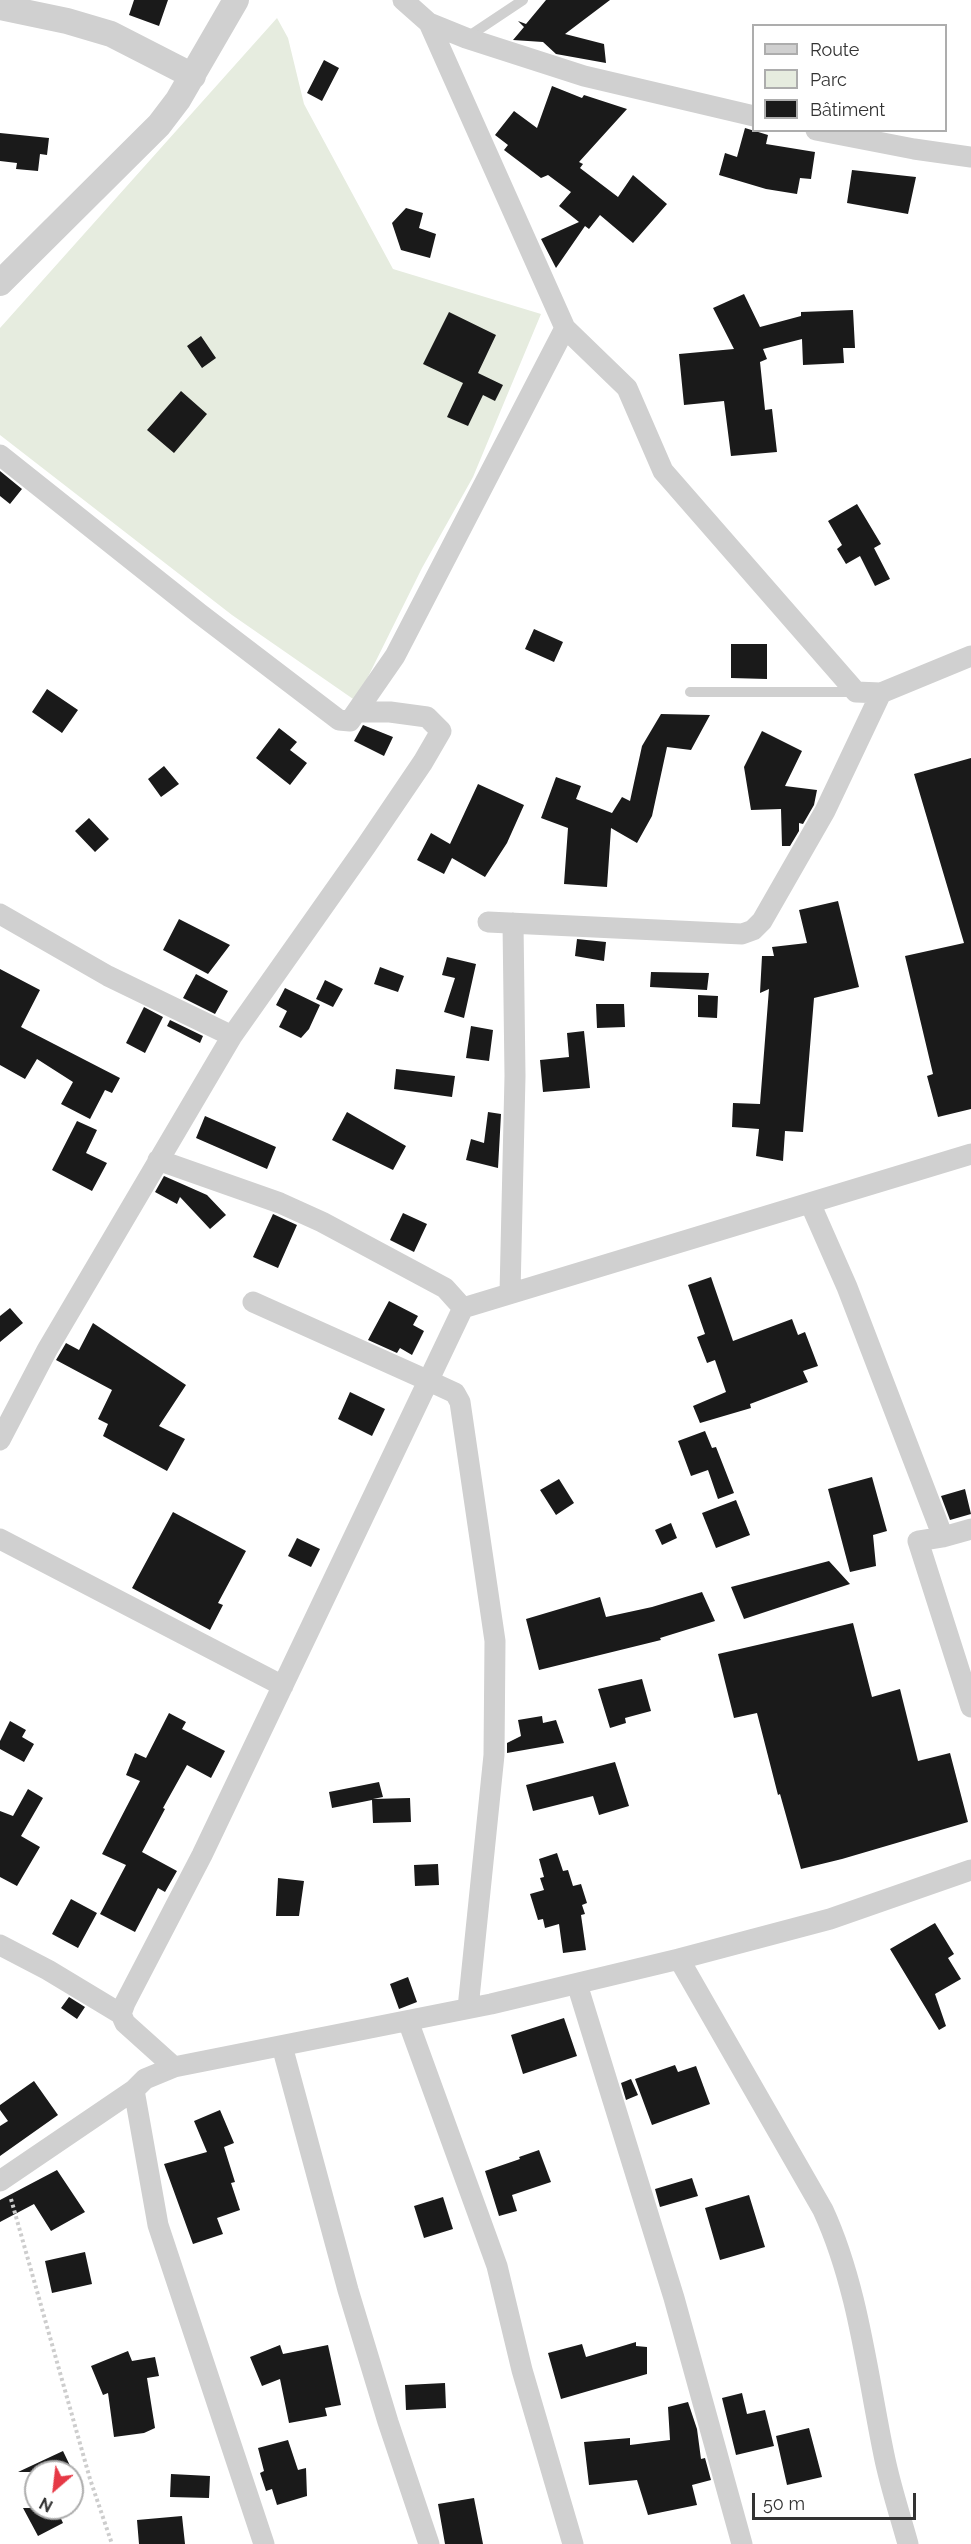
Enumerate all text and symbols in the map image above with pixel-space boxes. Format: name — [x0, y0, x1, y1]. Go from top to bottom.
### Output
legend — [752, 24, 947, 132]
text: Route — [810, 39, 859, 60]
text: Parc — [810, 69, 847, 90]
text: Bâtiment — [810, 99, 885, 120]
north arrow — [24, 2460, 84, 2520]
scale bar — [755, 2481, 918, 2519]
text: N — [36, 2493, 56, 2516]
text: 50 m — [763, 2493, 805, 2514]

